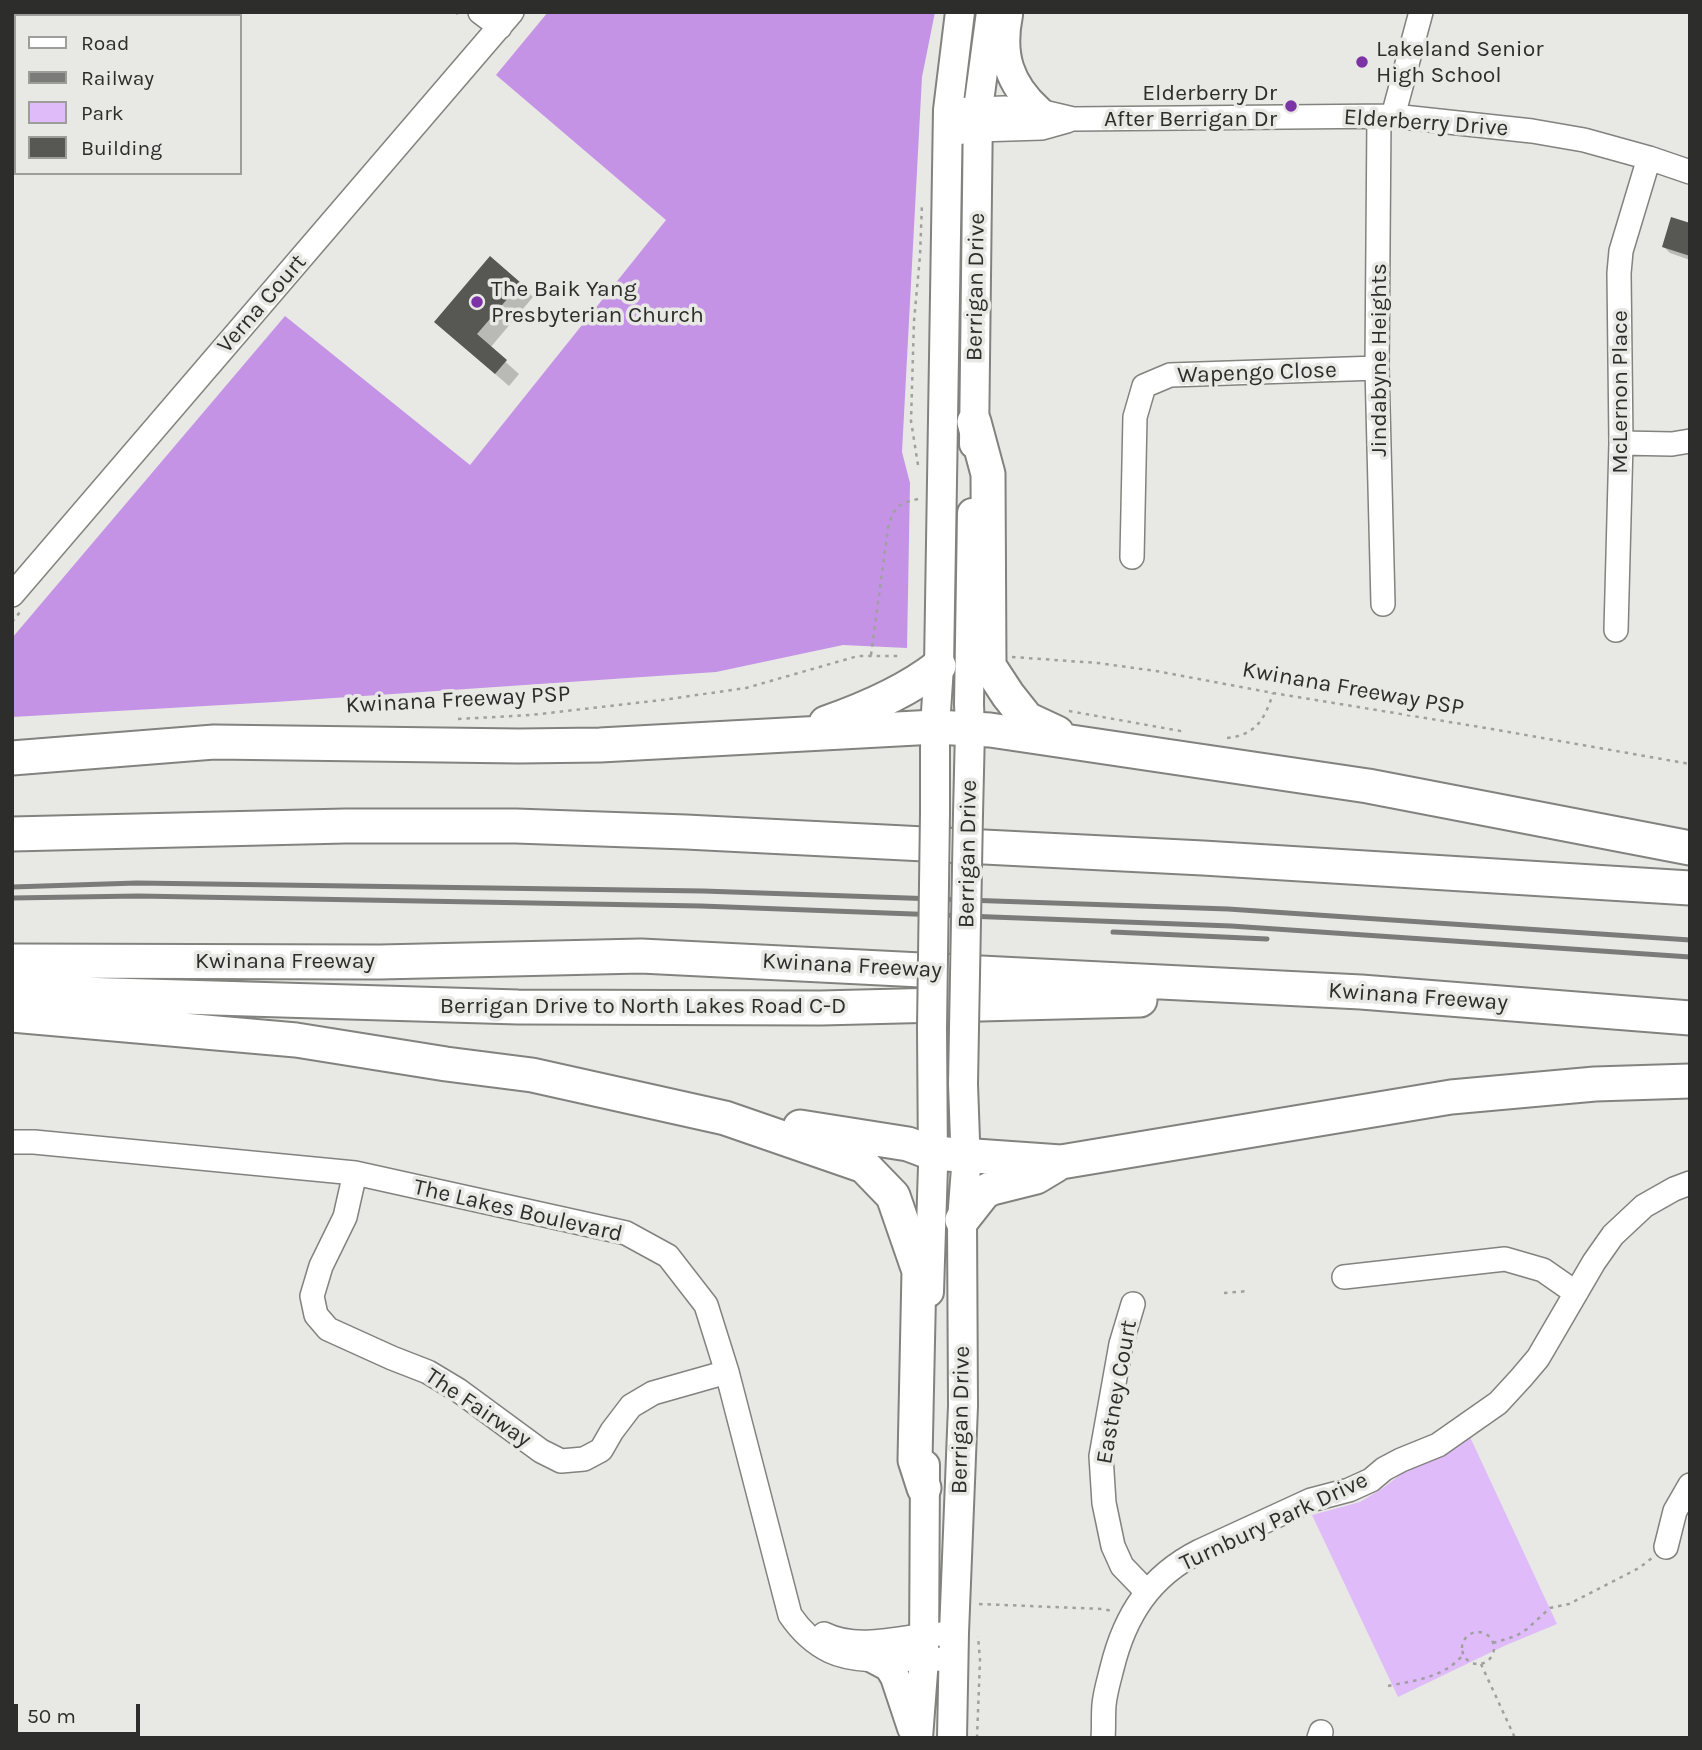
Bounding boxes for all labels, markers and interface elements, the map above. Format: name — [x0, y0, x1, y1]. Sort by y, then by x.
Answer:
legend — [14, 14, 242, 175]
text: Road — [81, 31, 129, 55]
place label: Lakeland Senior High School — [1376, 35, 1544, 89]
marker: Lakeland Senior High School — [1354, 54, 1370, 70]
text: Railway — [81, 66, 154, 90]
place label: Elderberry Dr After Berrigan Dr — [1104, 79, 1277, 133]
marker: Elderberry Dr After Berrigan Dr — [1283, 98, 1299, 114]
text: Park — [81, 101, 124, 125]
street label: Elderberry Drive — [1343, 103, 1509, 143]
text: Building — [81, 136, 162, 160]
street label: Berrigan Drive — [961, 213, 991, 361]
street label: Verna Court — [212, 249, 312, 359]
street label: Jindabyne Heights — [1365, 263, 1393, 457]
place label: The Baik Yang Presbyterian Church — [491, 275, 704, 329]
marker: The Baik Yang Presbyterian Church — [469, 294, 485, 310]
street label: McLernon Place — [1606, 310, 1634, 474]
street label: Wapengo Close — [1177, 356, 1337, 390]
street label: Kwinana Freeway PSP — [1240, 656, 1466, 722]
street label: Kwinana Freeway PSP — [345, 680, 571, 720]
street label: Berrigan Drive — [953, 780, 983, 928]
street label: Kwinana Freeway — [195, 947, 375, 975]
street label: Kwinana Freeway — [761, 948, 943, 984]
street label: Kwinana Freeway — [1327, 977, 1509, 1017]
street label: Berrigan Drive to North Lakes Road C-D — [440, 992, 846, 1020]
street label: The Lakes Boulevard — [411, 1174, 625, 1248]
street label: Eastney Court — [1091, 1318, 1143, 1466]
street label: Berrigan Drive — [946, 1346, 976, 1494]
street label: The Fairway — [420, 1362, 536, 1454]
street label: Turnbury Park Drive — [1176, 1466, 1372, 1578]
scale bar — [18, 1690, 144, 1734]
text: 50 m — [27, 1704, 76, 1728]

